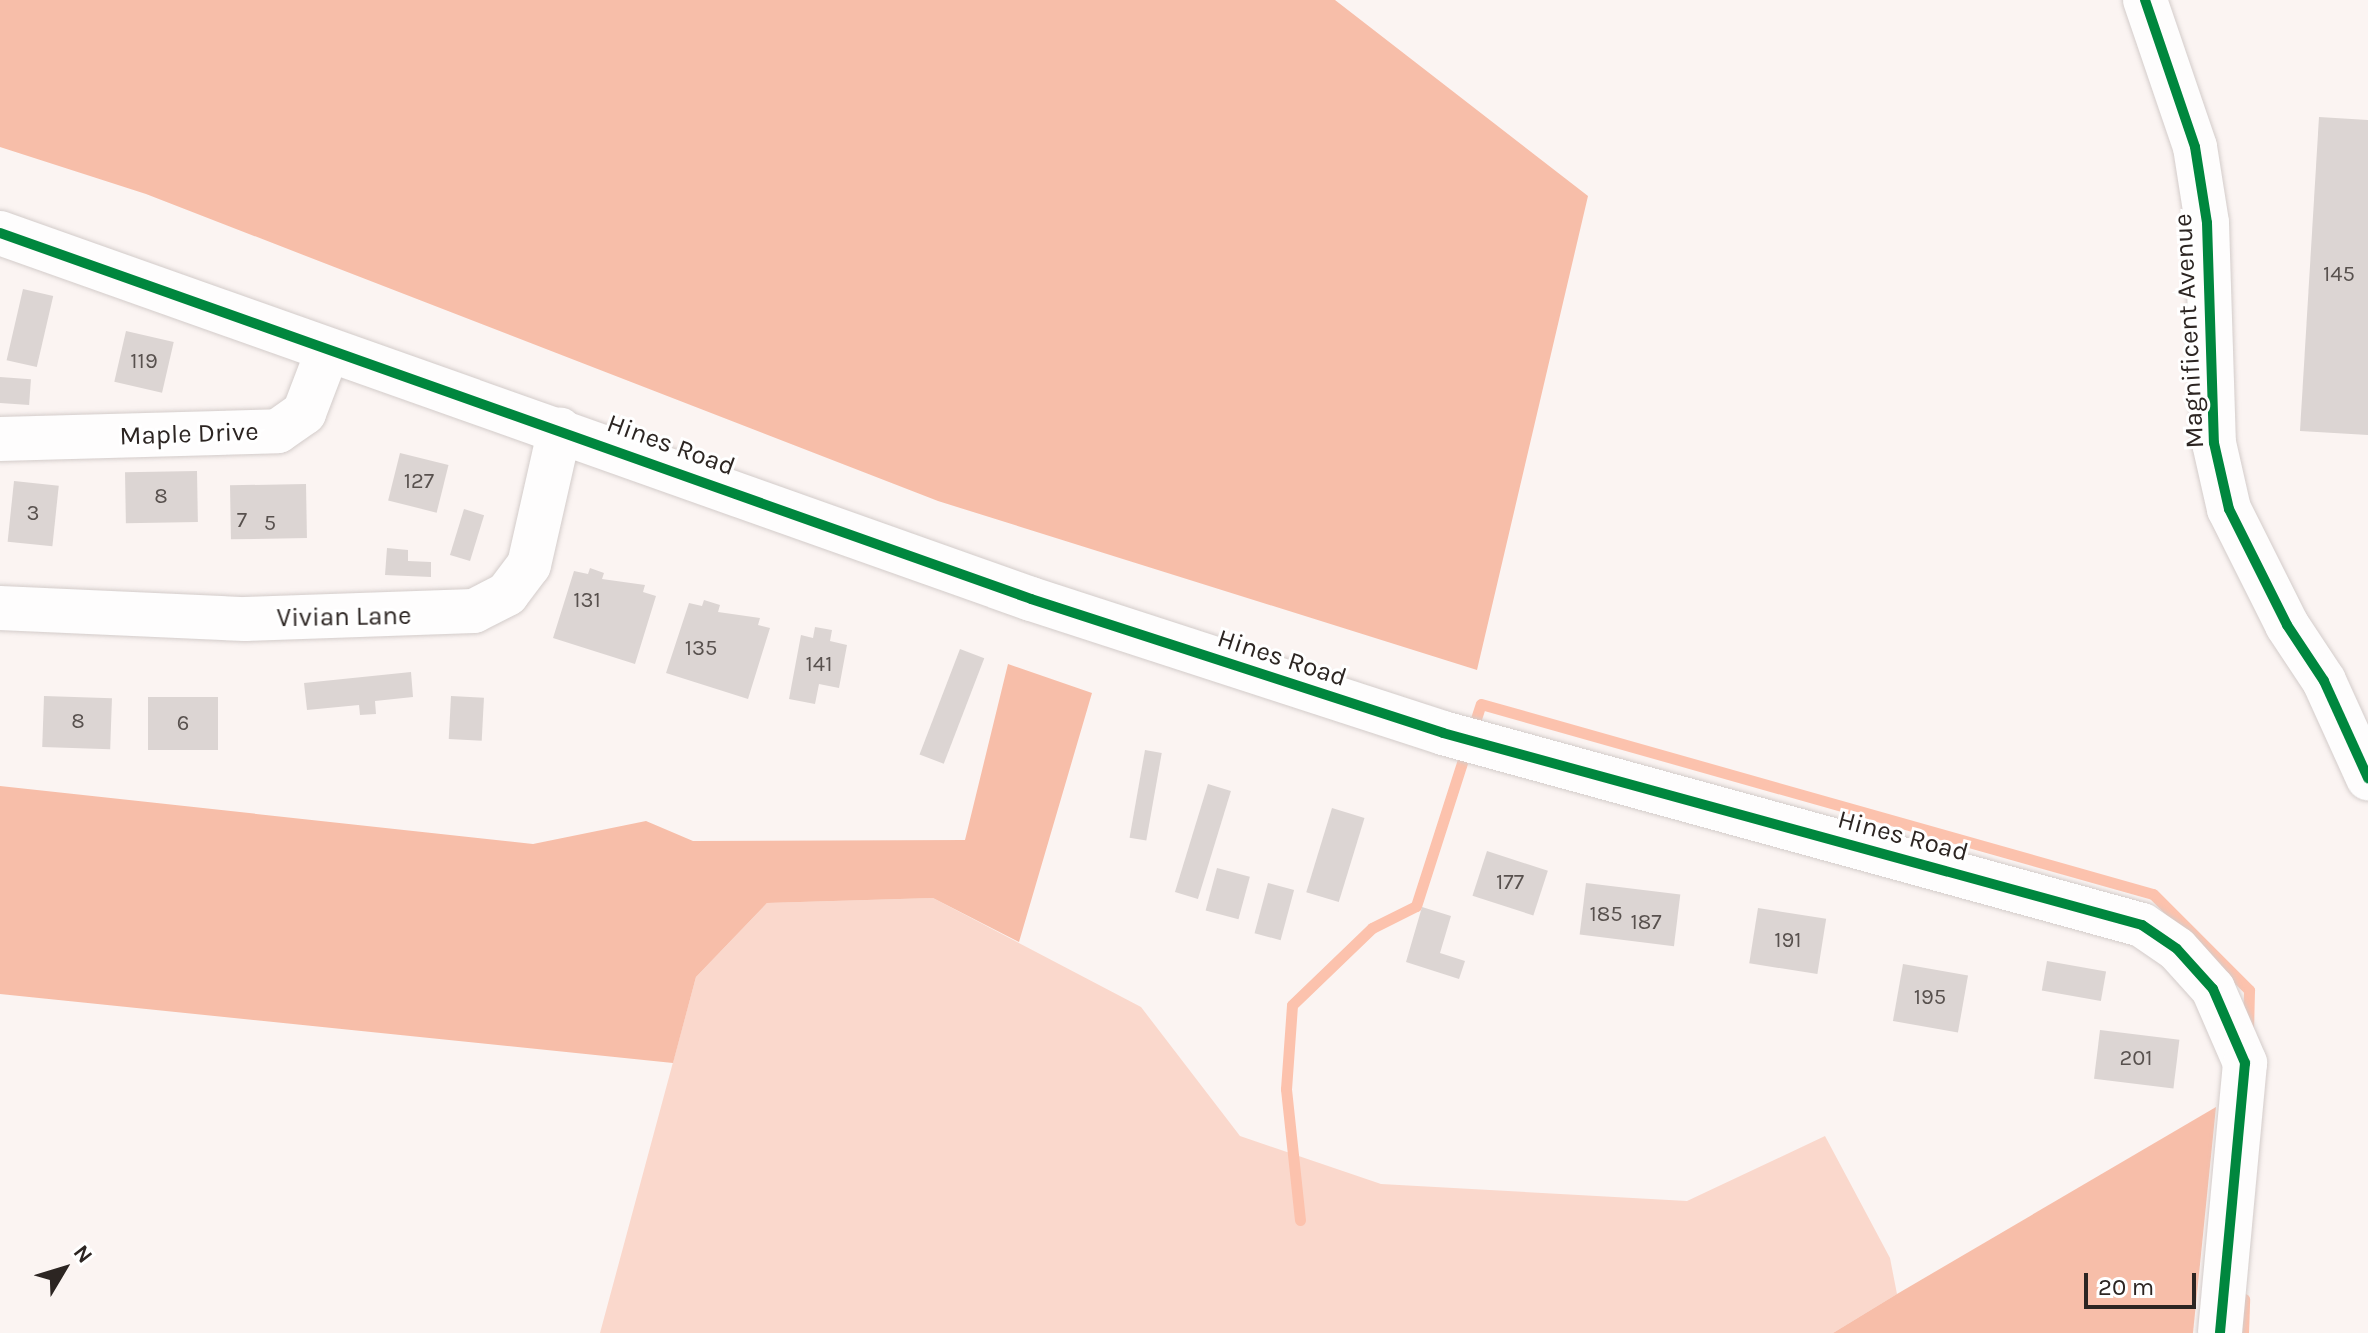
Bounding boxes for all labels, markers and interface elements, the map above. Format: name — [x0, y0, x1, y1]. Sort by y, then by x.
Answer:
street label: Magnificent Avenue — [2167, 213, 2211, 449]
house number: 145 — [2323, 262, 2355, 288]
house number: 119 — [130, 349, 158, 375]
street label: Hines Road — [603, 407, 739, 483]
street label: Maple Drive — [119, 416, 259, 452]
house number: 127 — [404, 469, 434, 495]
house number: 8 — [154, 484, 168, 510]
house number: 3 — [27, 501, 39, 527]
house number: 7 — [237, 508, 247, 534]
house number: 5 — [264, 511, 276, 537]
house number: 131 — [573, 588, 601, 614]
street label: Vivian Lane — [276, 600, 412, 634]
street label: Hines Road — [1214, 622, 1350, 694]
house number: 135 — [685, 636, 717, 662]
house number: 141 — [806, 652, 832, 678]
house number: 8 — [71, 709, 85, 735]
house number: 6 — [177, 711, 189, 737]
street label: Hines Road — [1834, 804, 1972, 868]
house number: 177 — [1496, 870, 1524, 896]
house number: 185 — [1589, 902, 1623, 928]
house number: 187 — [1630, 910, 1662, 936]
house number: 191 — [1774, 928, 1802, 954]
house number: 195 — [1914, 985, 1946, 1011]
house number: 201 — [2119, 1046, 2153, 1072]
north arrow — [24, 1229, 104, 1309]
text: N — [68, 1240, 98, 1268]
scale bar — [2088, 1257, 2200, 1307]
text: 20 m — [2098, 1273, 2154, 1301]

